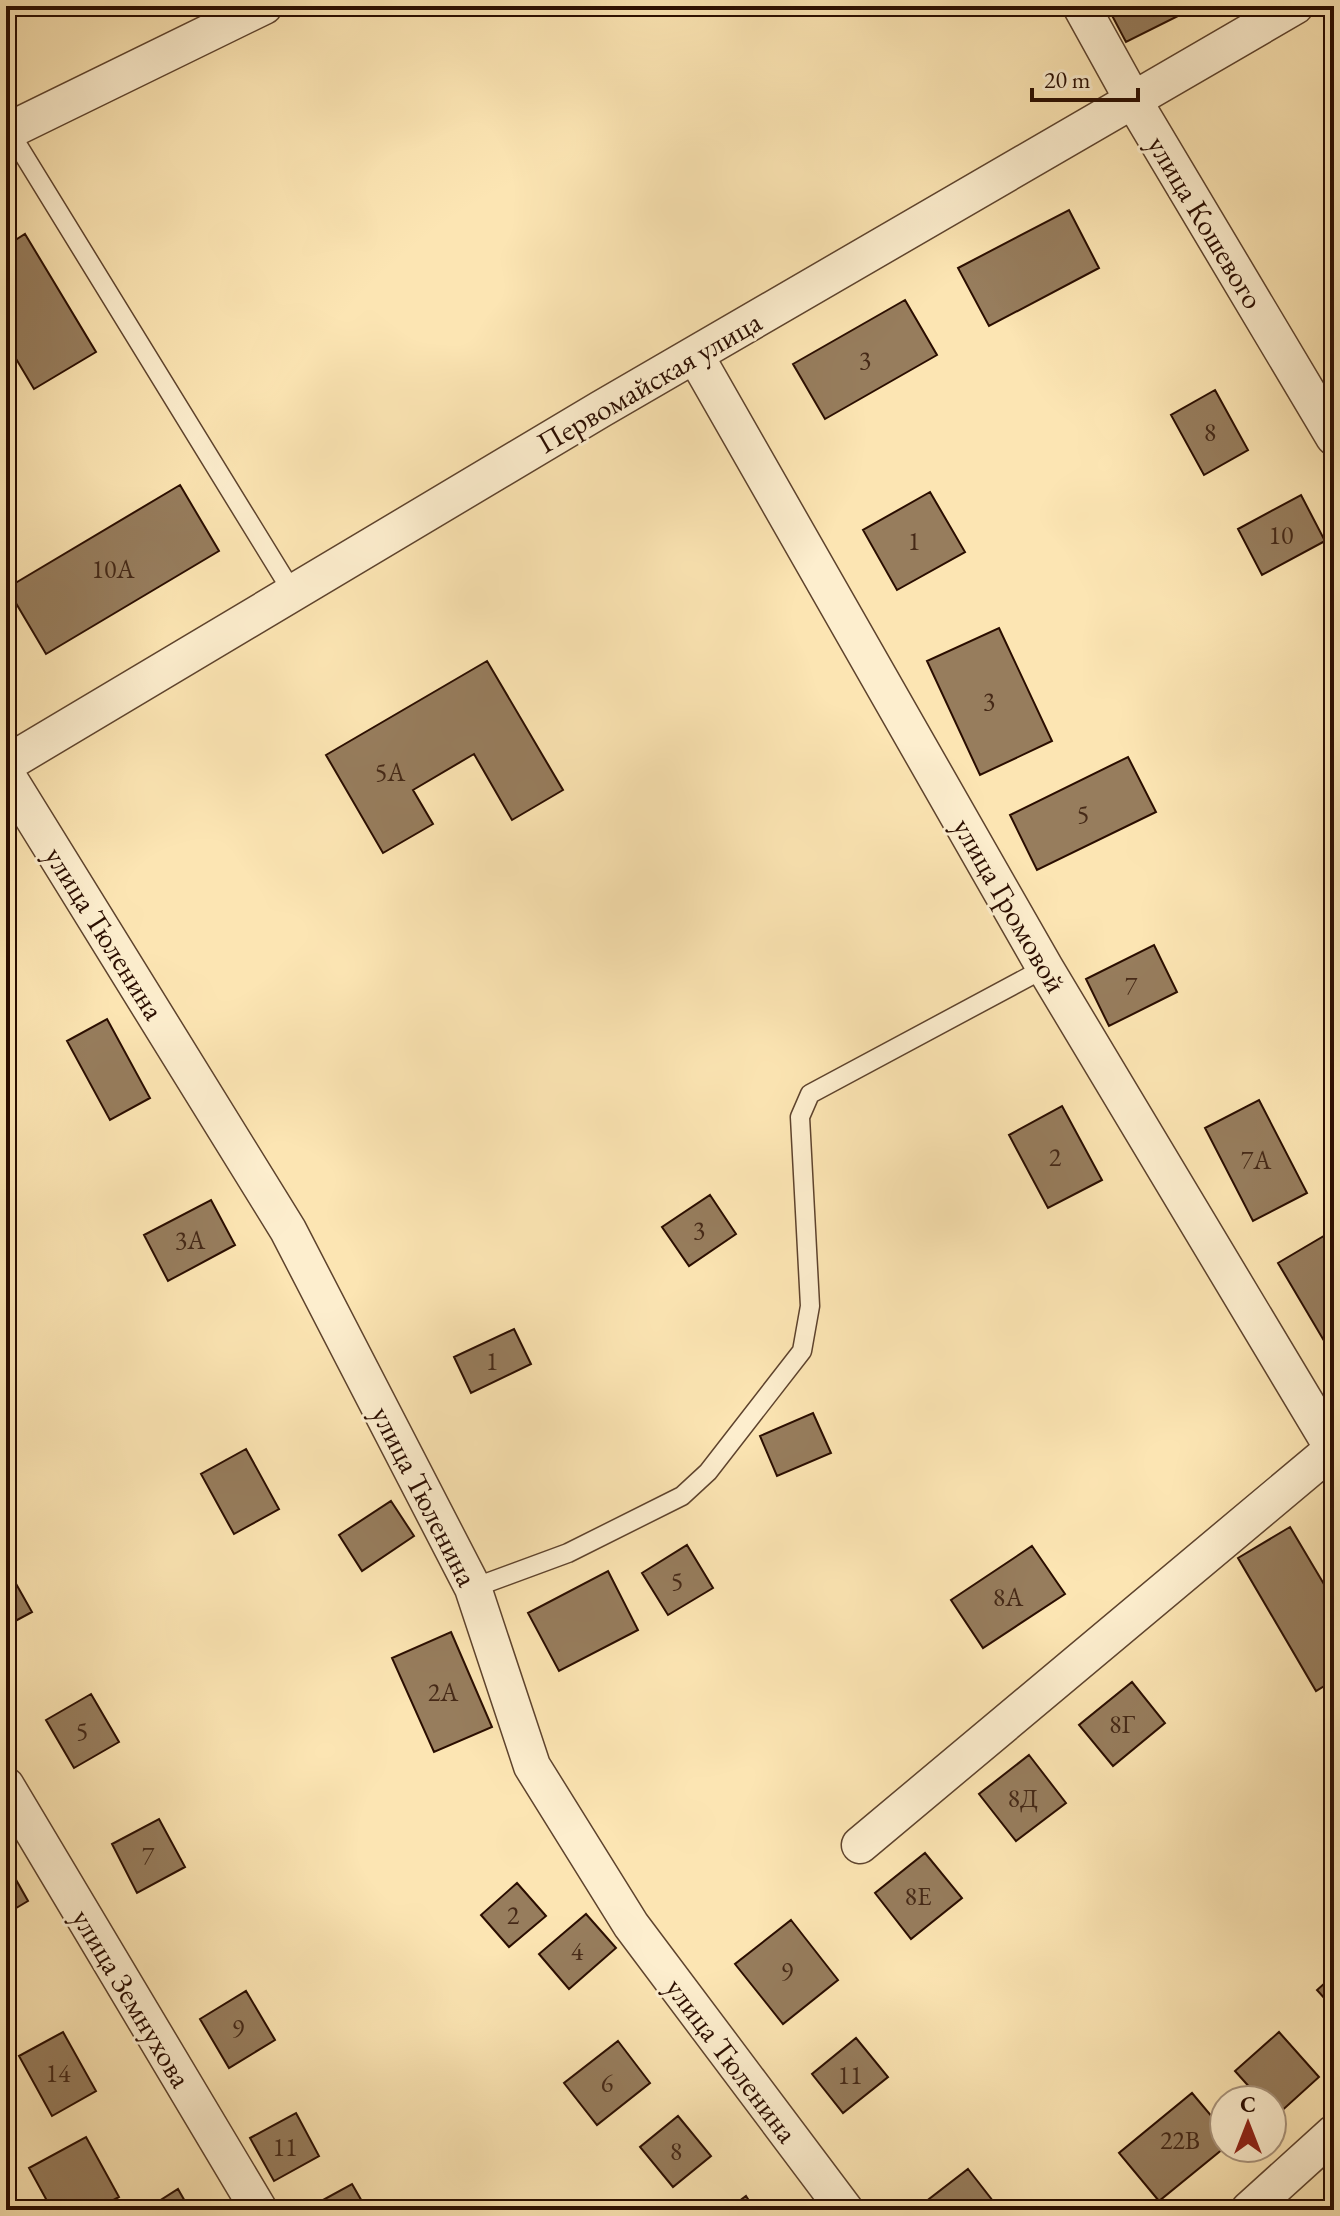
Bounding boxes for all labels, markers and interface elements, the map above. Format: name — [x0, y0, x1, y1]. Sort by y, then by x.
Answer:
scale bar — [1032, 52, 1138, 102]
text: 20 m — [1044, 64, 1091, 95]
street label: улица Кошевого — [1139, 128, 1273, 316]
street label: Первомайская улица — [530, 302, 768, 462]
house number: 3 — [859, 343, 871, 377]
house number: 8 — [1204, 415, 1216, 449]
house number: 10 — [1269, 518, 1293, 552]
house number: 1 — [908, 524, 920, 558]
house number: 10А — [92, 552, 135, 586]
house number: 3 — [983, 684, 995, 718]
house number: 5А — [375, 755, 406, 789]
house number: 5 — [1077, 797, 1089, 831]
street label: улица Громовой — [944, 811, 1076, 1000]
street label: улица Тюленина — [36, 839, 174, 1027]
house number: 7 — [1125, 969, 1138, 1003]
house number: 2 — [1049, 1140, 1062, 1174]
house number: 7А — [1241, 1143, 1272, 1177]
house number: 3 — [693, 1213, 705, 1247]
house number: 3А — [175, 1223, 206, 1257]
house number: 1 — [486, 1344, 498, 1378]
street label: улица Тюленина — [363, 1399, 487, 1593]
house number: 5 — [671, 1564, 683, 1598]
house number: 8А — [993, 1580, 1024, 1614]
house number: 2А — [428, 1675, 459, 1709]
house number: 8Г — [1109, 1707, 1136, 1741]
house number: 5 — [76, 1714, 88, 1748]
house number: 8Д — [1008, 1781, 1038, 1815]
house number: 7 — [142, 1839, 155, 1873]
house number: 8Е — [904, 1879, 932, 1913]
house number: 2 — [507, 1898, 520, 1932]
street label: улица Земнухова — [63, 1901, 201, 2095]
house number: 4 — [571, 1934, 584, 1968]
house number: 9 — [781, 1955, 794, 1989]
street label: улица Тюленина — [657, 1969, 807, 2151]
house number: 9 — [232, 2012, 245, 2046]
house number: 14 — [46, 2056, 71, 2090]
house number: 11 — [838, 2058, 862, 2092]
house number: 6 — [601, 2066, 613, 2100]
north arrow — [1208, 2084, 1288, 2164]
text: С — [1240, 2090, 1256, 2119]
house number: 22В — [1160, 2123, 1200, 2157]
house number: 11 — [273, 2130, 297, 2164]
house number: 8 — [670, 2134, 682, 2168]

